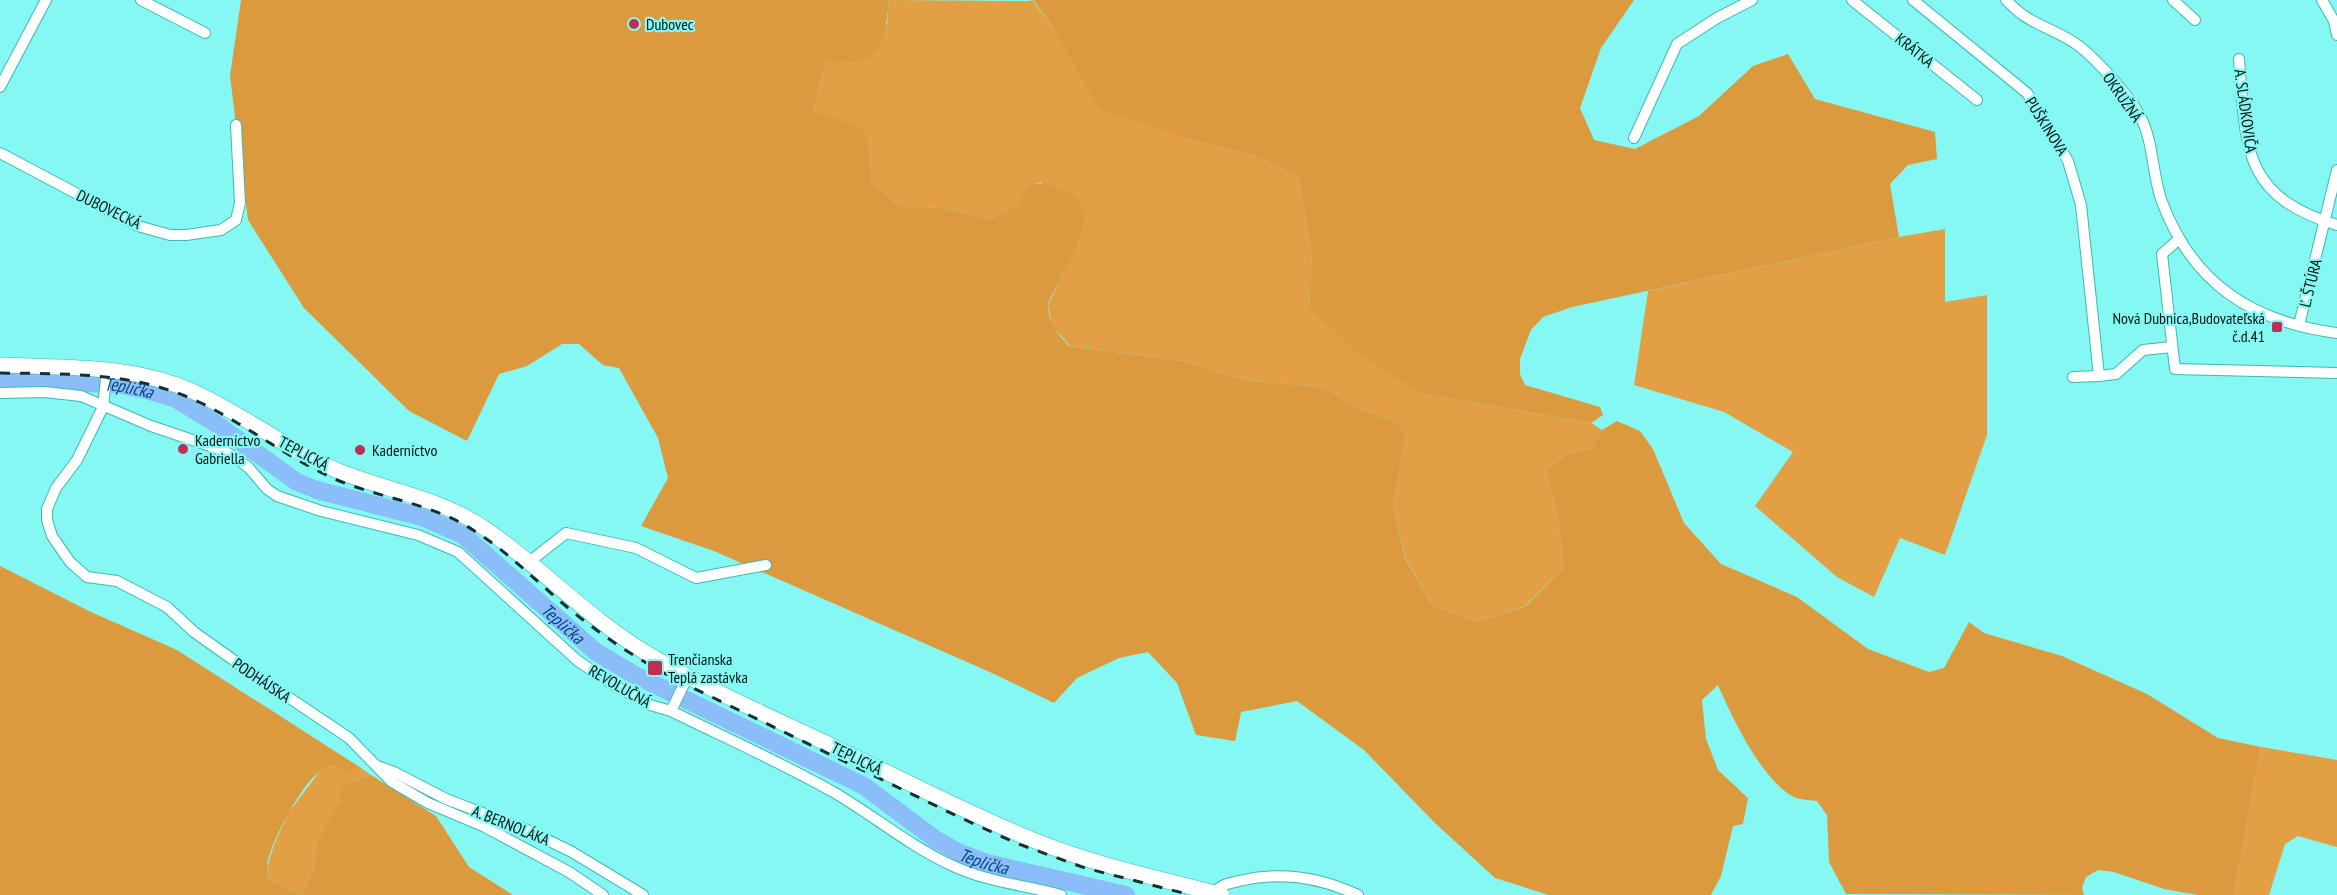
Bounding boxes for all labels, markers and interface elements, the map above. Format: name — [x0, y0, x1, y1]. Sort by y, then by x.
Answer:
place label: Dubovec — [646, 14, 694, 34]
marker: Dubovec — [627, 17, 641, 31]
street label: KRÁTKA — [1892, 28, 1939, 72]
street label: OKRUŽNÁ — [2099, 68, 2147, 126]
street label: A. SLÁDKOVIČA — [2230, 68, 2262, 155]
street label: PUŠKINOVA — [2021, 93, 2073, 159]
street label: DUBOVECKÁ — [73, 185, 145, 233]
street label: Ľ. ŠTÚRA — [2294, 256, 2326, 309]
place label: Nová Dubnica,Budovateľská č.d.41 — [2112, 308, 2265, 346]
marker: Nová Dubnica,Budovateľská č.d.41 — [2270, 320, 2284, 334]
water label: Teplička — [104, 372, 157, 403]
place label: Kaderníctvo Gabriella — [195, 430, 261, 468]
street label: TEPLICKÁ — [275, 431, 333, 475]
place label: Kaderníctvo — [372, 440, 438, 460]
marker: Kaderníctvo Gabriella — [176, 442, 190, 456]
marker: Kaderníctvo — [353, 443, 367, 457]
water label: Teplička — [537, 598, 590, 649]
place label: Trenčianska Teplá zastávka — [668, 649, 748, 687]
street label: PODHÁJSKA — [229, 653, 295, 707]
marker: Trenčianska Teplá zastávka — [646, 659, 664, 677]
street label: REVOLUČNÁ — [585, 660, 655, 712]
street label: TEPLICKÁ — [828, 737, 886, 779]
street label: A. BERNOLÁKA — [469, 800, 553, 850]
water label: Teplička — [956, 842, 1011, 879]

